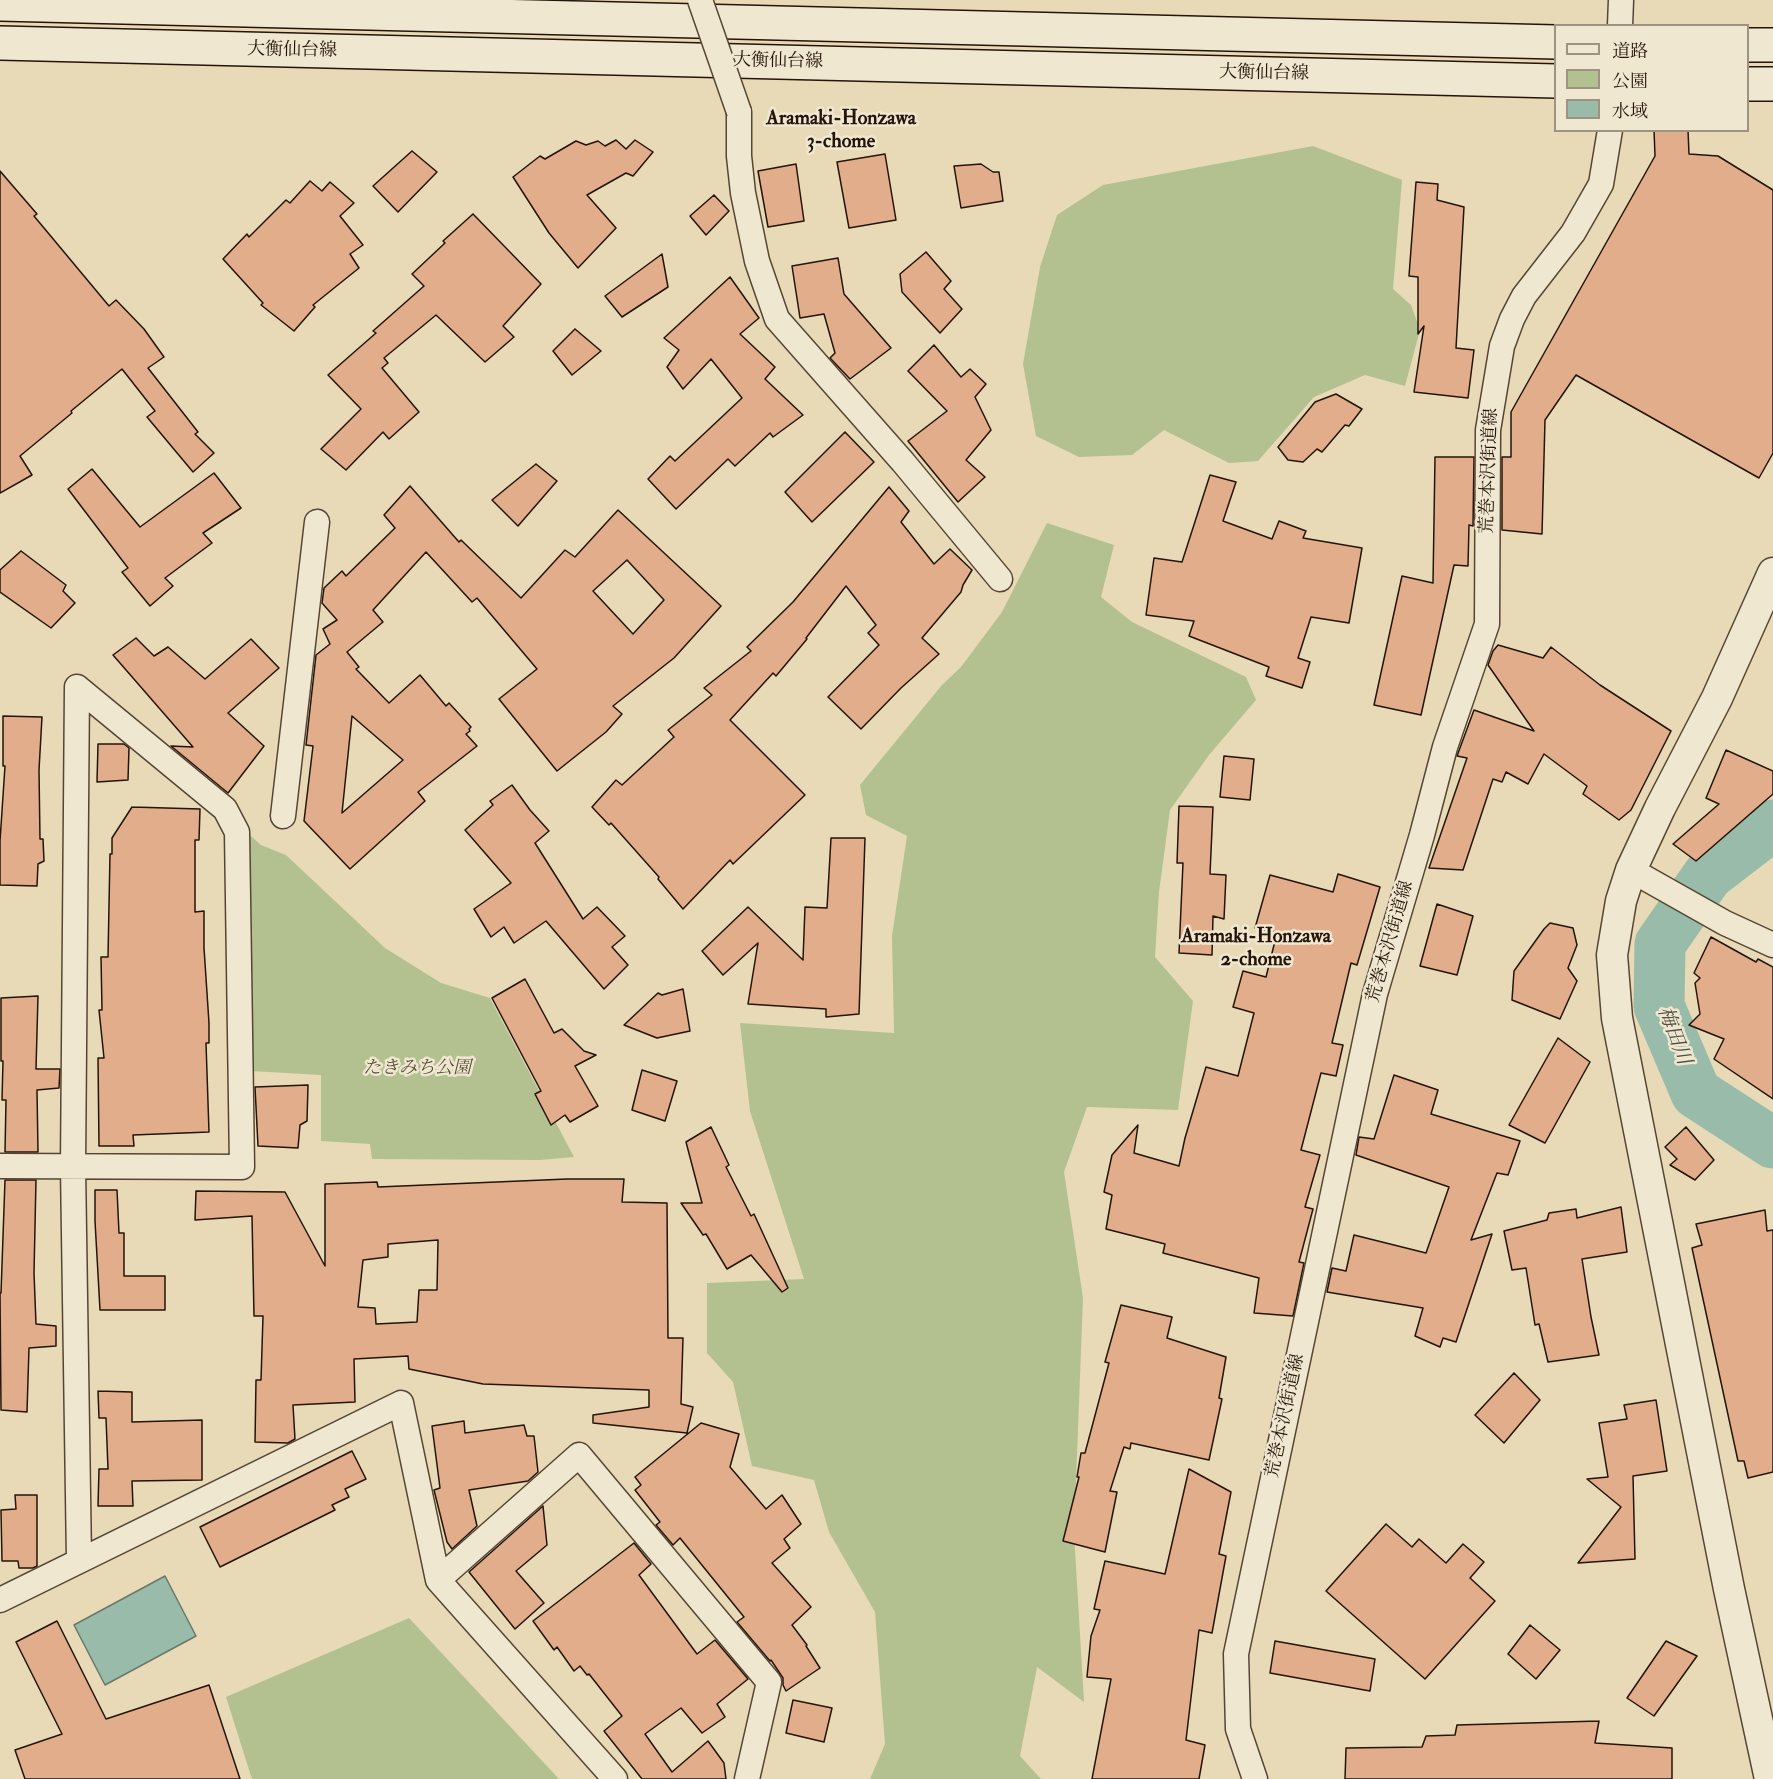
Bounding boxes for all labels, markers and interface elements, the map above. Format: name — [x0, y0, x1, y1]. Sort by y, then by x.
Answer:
legend — [1554, 24, 1749, 132]
street label: 大衡仙台線 — [247, 39, 337, 63]
text: 道路 — [1612, 40, 1648, 63]
street label: 大衡仙台線 — [733, 50, 823, 74]
street label: 大衡仙台線 — [1219, 62, 1309, 86]
text: 公園 — [1612, 70, 1648, 93]
text: 水域 — [1612, 100, 1648, 123]
district label: Aramaki-Honzawa 3-chome — [766, 108, 916, 155]
street label: 荒巻本沢街道線 — [1477, 408, 1503, 534]
street label: 荒巻本沢街道線 — [1363, 878, 1419, 1006]
district label: Aramaki-Honzawa 2-chome — [1181, 926, 1331, 973]
water label: 梅田川 — [1651, 1004, 1695, 1068]
park label: たきみち公園 — [363, 1058, 471, 1080]
street label: 荒巻本沢街道線 — [1262, 1352, 1310, 1480]

